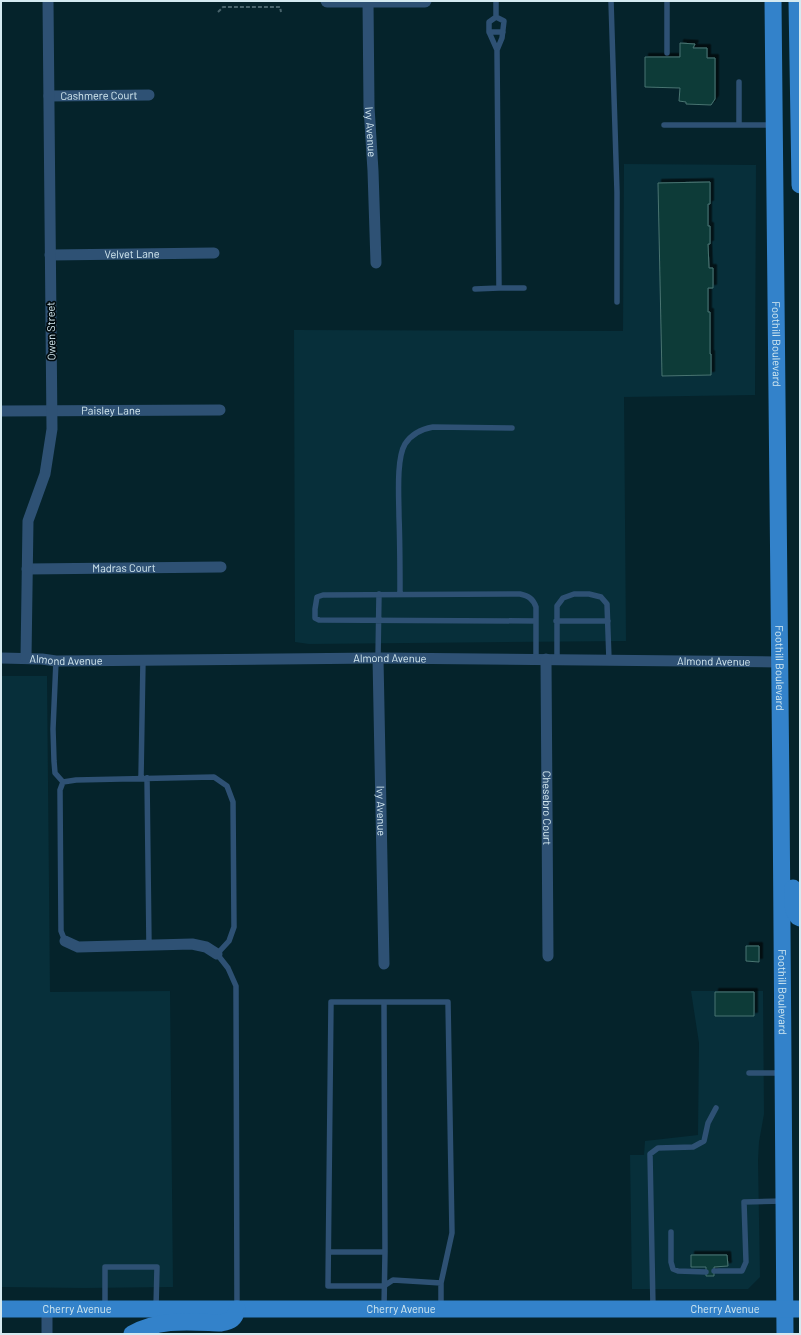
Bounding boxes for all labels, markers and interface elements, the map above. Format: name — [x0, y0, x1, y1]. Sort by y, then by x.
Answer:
street label: Cashmere Court — [60, 88, 138, 102]
street label: Ivy Avenue — [363, 106, 379, 158]
street label: Velvet Lane — [104, 247, 160, 260]
street label: Foothill Boulevard — [770, 301, 784, 387]
street label: Owen Street — [43, 302, 58, 360]
street label: Paisley Lane — [81, 403, 141, 417]
street label: Madras Court — [92, 561, 156, 574]
street label: Foothill Boulevard — [773, 625, 787, 711]
street label: Almond Avenue — [353, 651, 427, 664]
street label: Almond Avenue — [29, 652, 103, 667]
street label: Almond Avenue — [677, 654, 751, 668]
street label: Chesebro Court — [541, 771, 554, 845]
street label: Ivy Avenue — [375, 786, 388, 836]
street label: Foothill Boulevard — [776, 949, 790, 1035]
street label: Cherry Avenue — [42, 1302, 112, 1315]
street label: Cherry Avenue — [366, 1302, 436, 1315]
street label: Cherry Avenue — [690, 1302, 760, 1315]

